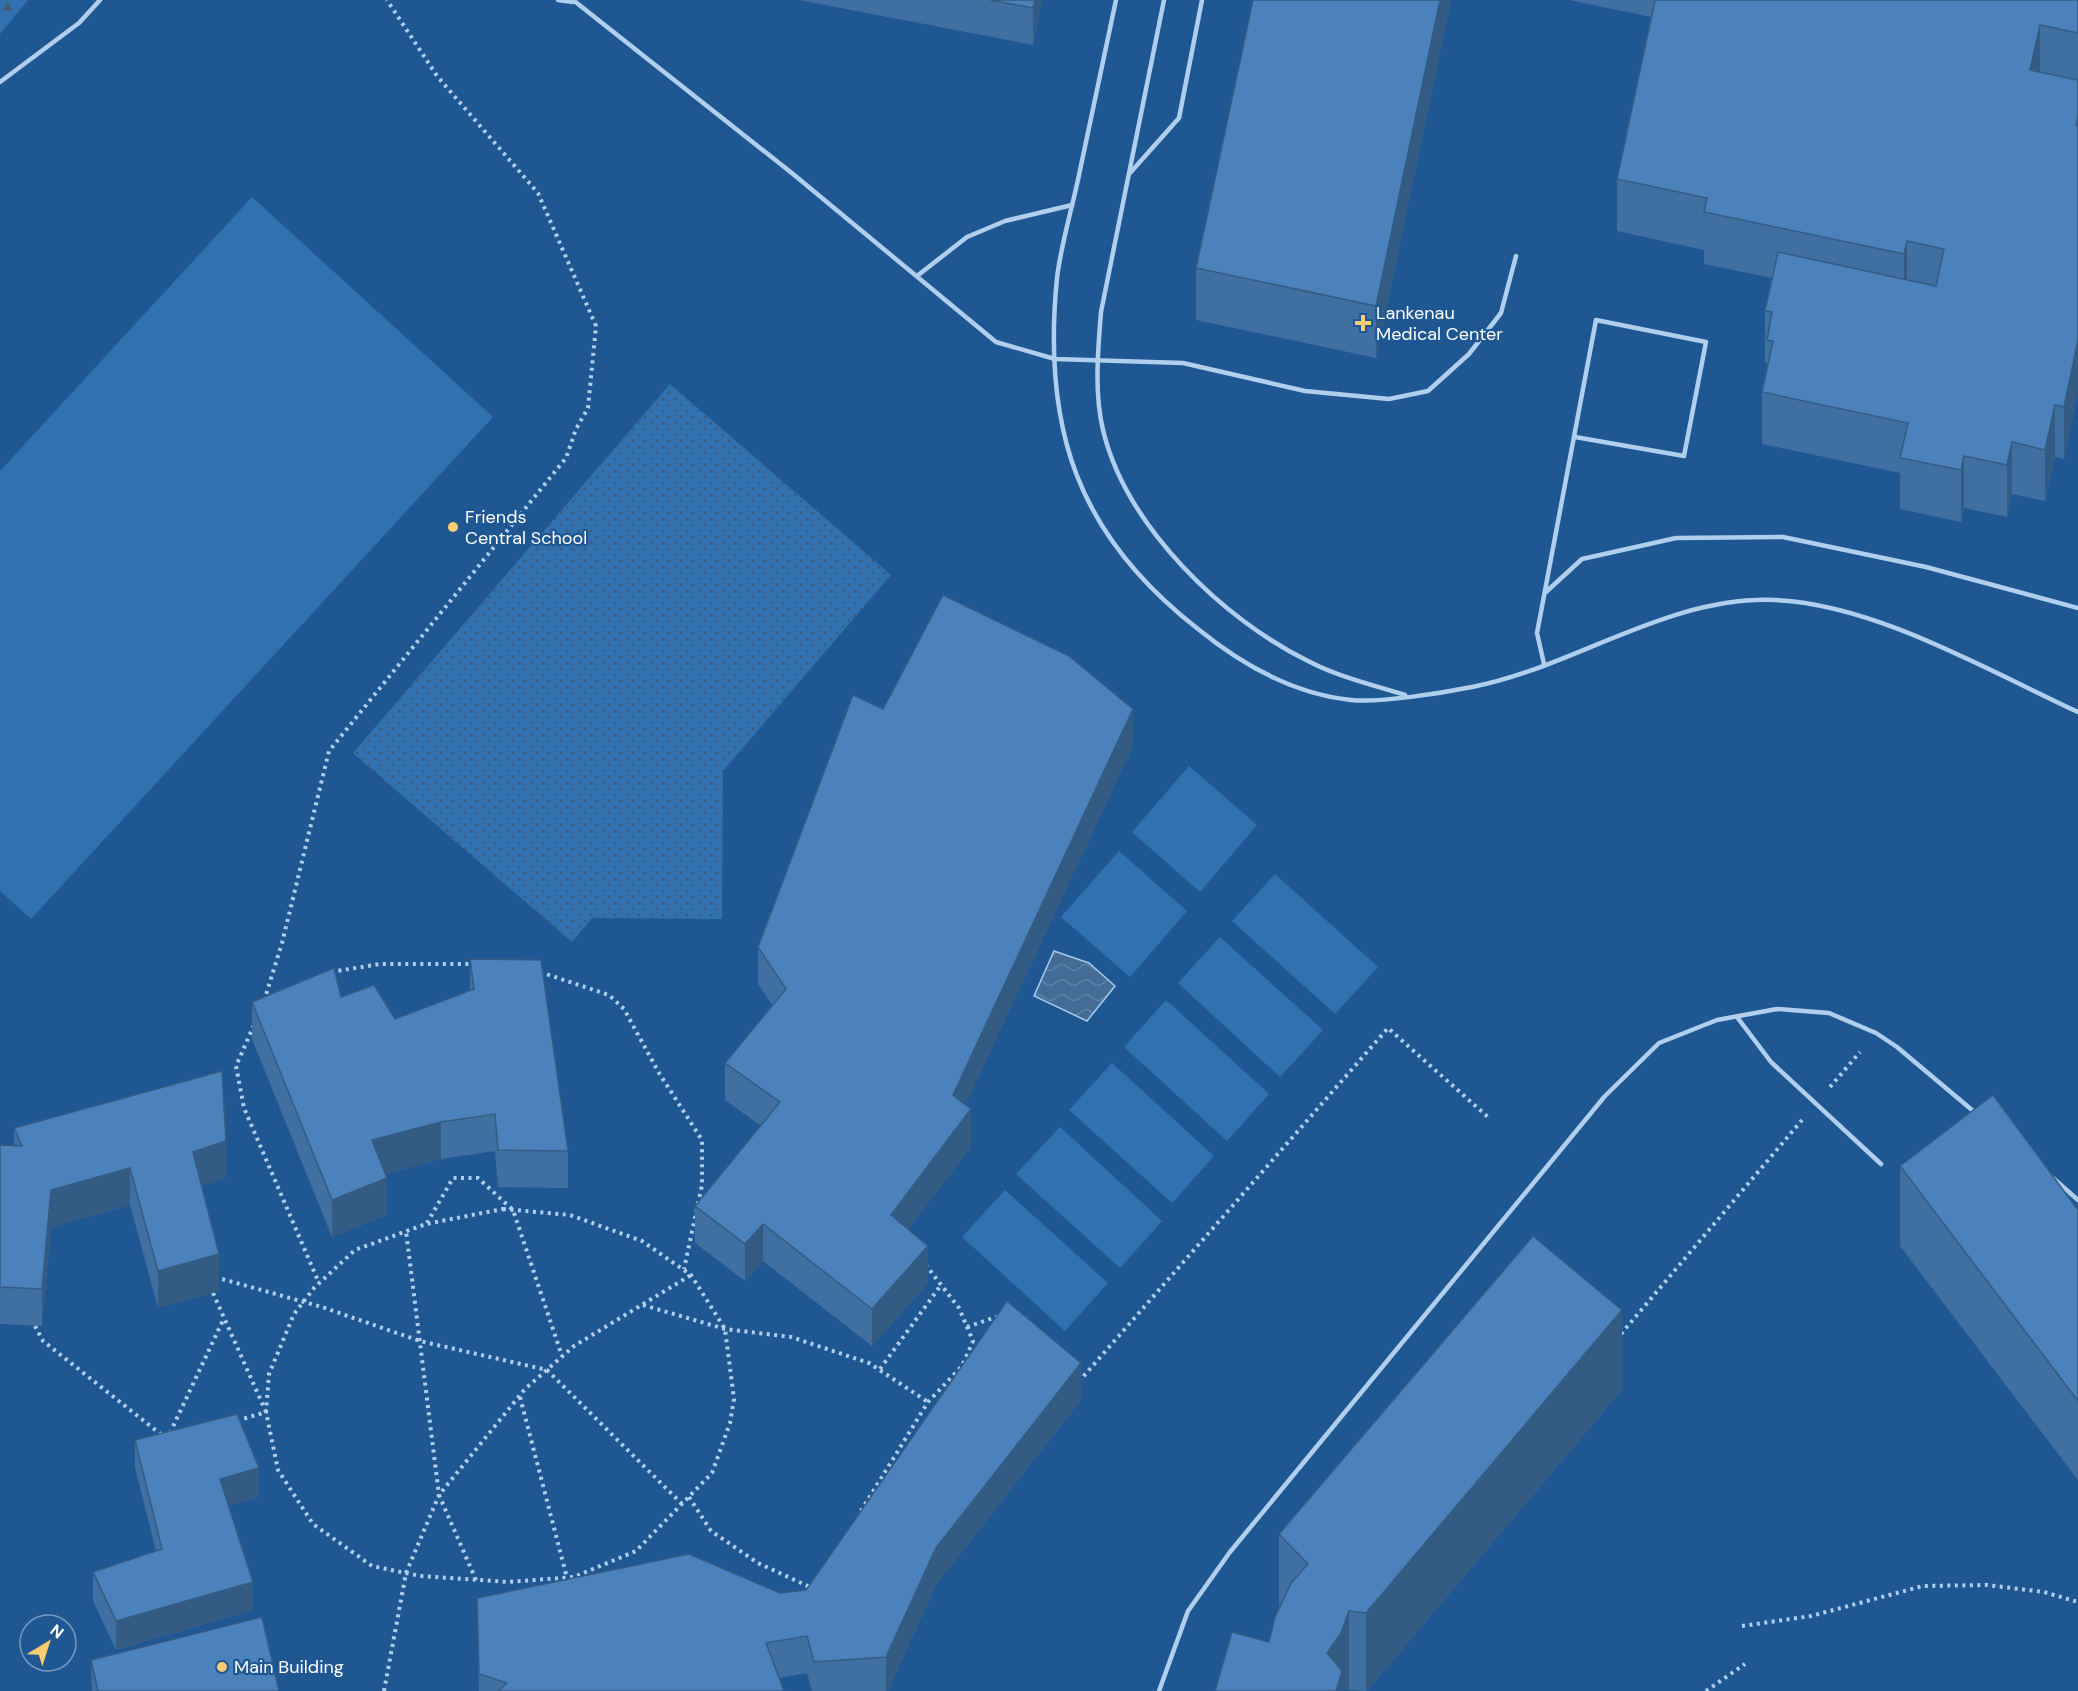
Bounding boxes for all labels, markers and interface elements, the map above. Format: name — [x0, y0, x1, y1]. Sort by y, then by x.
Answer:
place label: Lankenau Medical Center — [1376, 301, 1503, 346]
marker: Lankenau Medical Center — [1354, 314, 1372, 332]
place label: Friends Central School — [465, 505, 587, 550]
marker: Friends Central School — [446, 520, 460, 534]
north arrow — [18, 1613, 78, 1673]
text: N — [46, 1620, 68, 1643]
place label: Main Building — [234, 1655, 344, 1679]
marker: Main Building — [215, 1660, 229, 1674]

